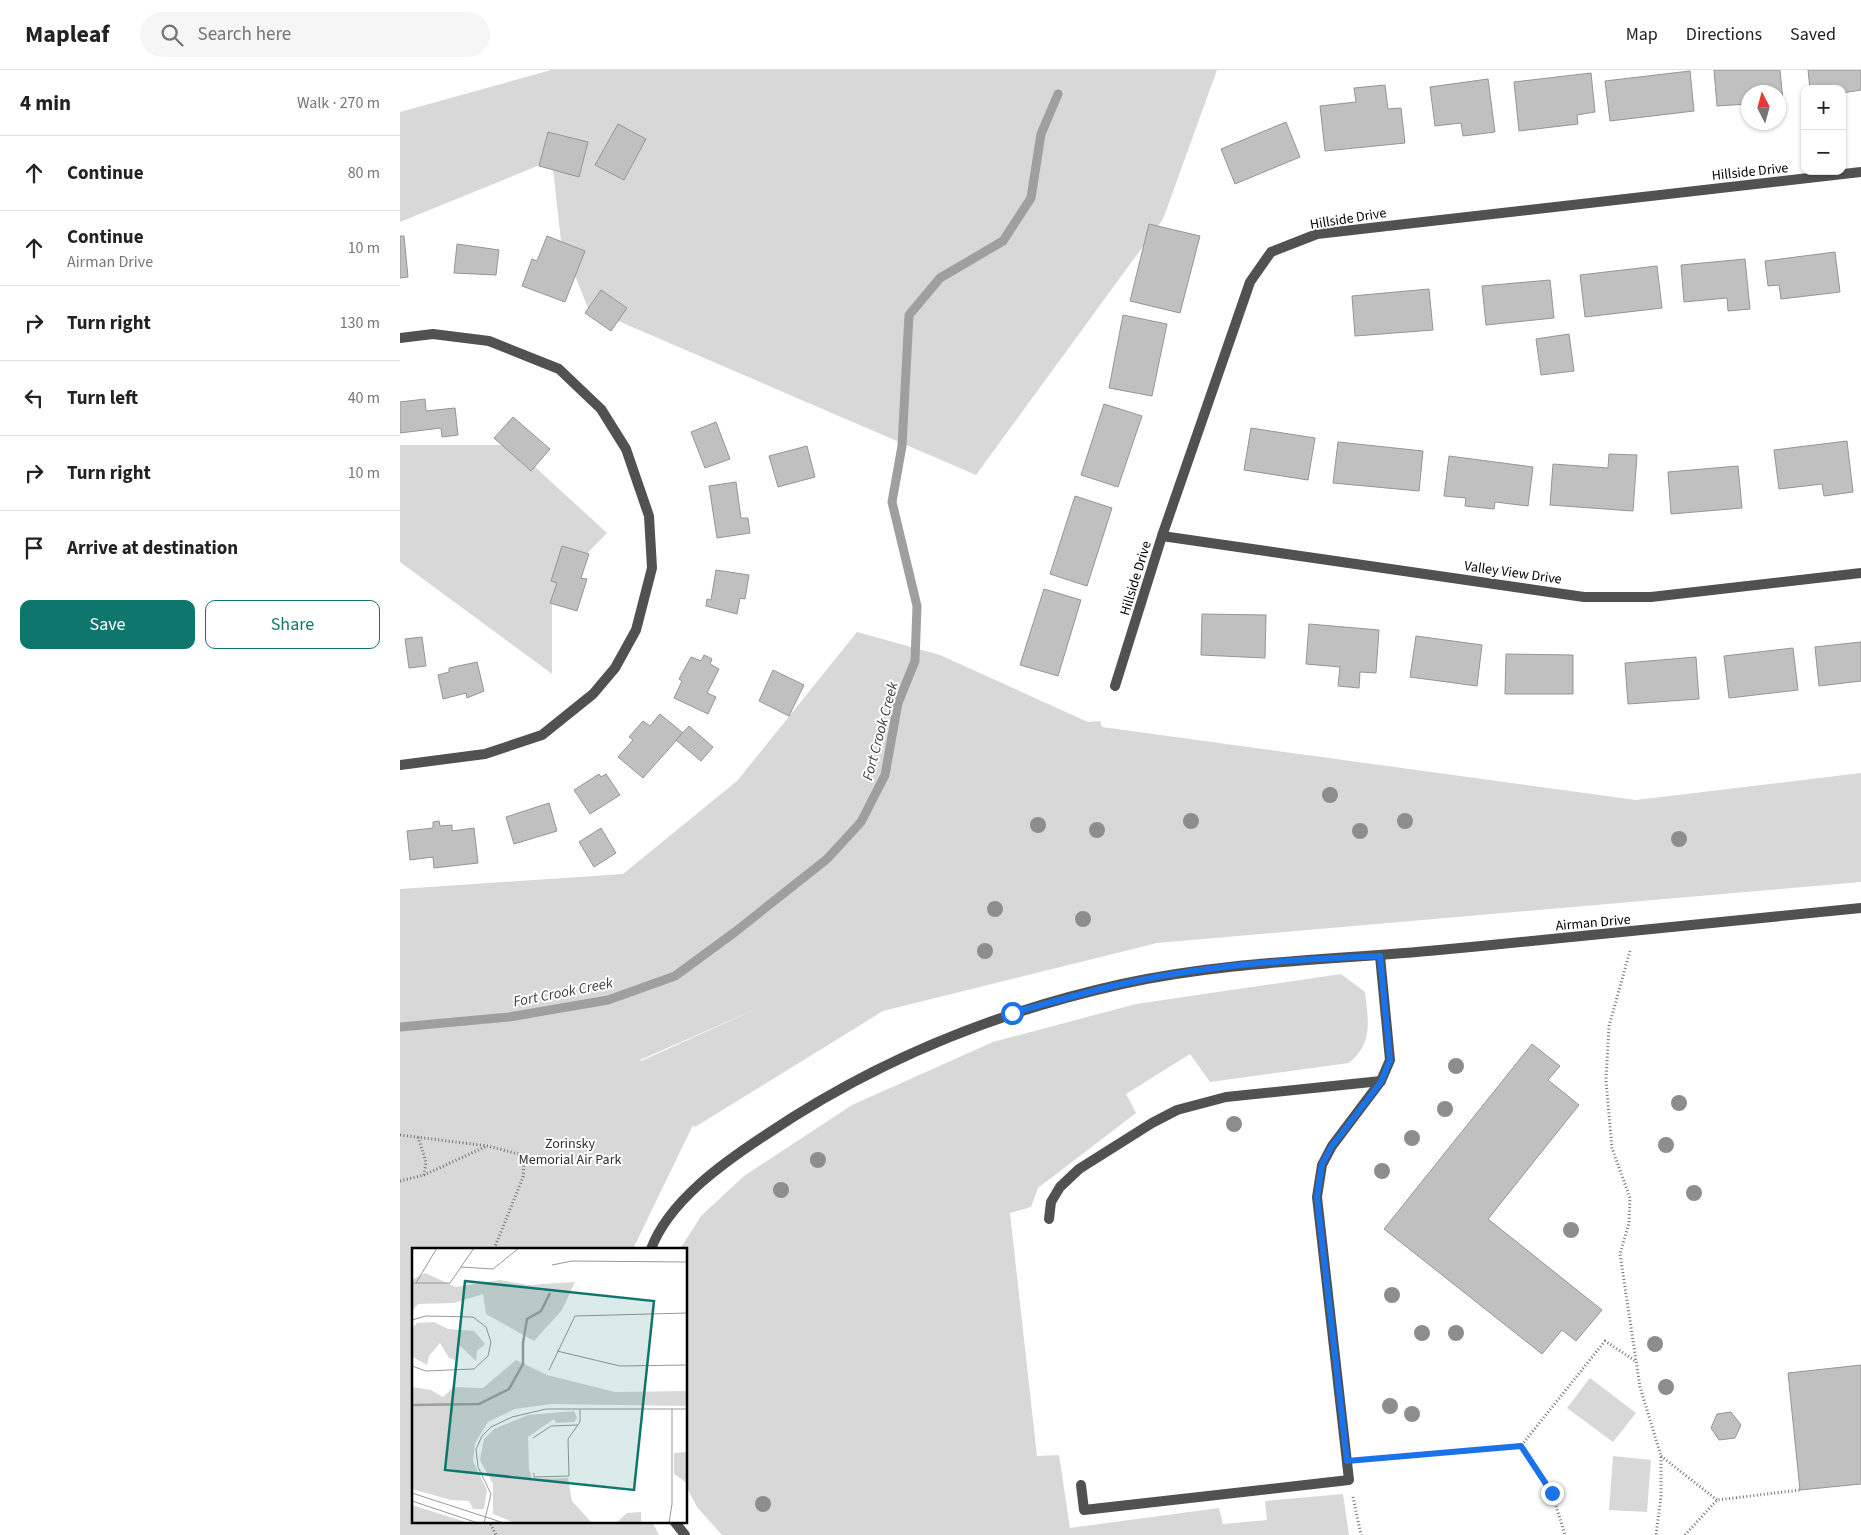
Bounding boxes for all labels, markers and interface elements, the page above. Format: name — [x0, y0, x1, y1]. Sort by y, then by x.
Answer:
search box — [140, 12, 490, 57]
text: Mapleaf — [25, 17, 110, 52]
icon: search — [158, 21, 186, 49]
text: Search here — [198, 21, 291, 48]
text: Map — [1626, 22, 1658, 47]
text: Directions — [1686, 22, 1762, 47]
text: Saved — [1790, 22, 1836, 47]
north arrow — [1741, 85, 1786, 130]
map controls — [1801, 85, 1846, 175]
button: + — [1801, 85, 1846, 130]
text: 4 min — [20, 88, 71, 118]
text: Walk · 270 m — [297, 92, 380, 114]
button: − — [1801, 130, 1846, 175]
street label: Hillside Drive — [1711, 158, 1789, 186]
icon: ahead — [20, 159, 48, 187]
text: Continue — [67, 160, 144, 187]
text: 80 m — [348, 162, 380, 184]
street label: Hillside Drive — [1309, 203, 1388, 235]
text: Continue — [67, 224, 144, 251]
icon: ahead — [20, 234, 48, 262]
text: 10 m — [348, 237, 380, 259]
text: Airman Drive — [67, 251, 153, 273]
icon: right — [20, 309, 48, 337]
text: Turn right — [67, 310, 151, 337]
text: 130 m — [340, 312, 380, 334]
icon: left — [20, 384, 48, 412]
text: Turn left — [67, 385, 138, 412]
text: 40 m — [348, 387, 380, 409]
icon: right — [20, 459, 48, 487]
text: Turn right — [67, 460, 151, 487]
text: 10 m — [348, 462, 380, 484]
icon: arrive — [20, 534, 48, 562]
text: Arrive at destination — [67, 535, 238, 562]
street label: Hillside Drive — [1115, 539, 1157, 618]
street label: Valley View Drive — [1463, 556, 1563, 590]
button: Save — [20, 600, 195, 649]
button: Share — [205, 600, 380, 649]
water label: Fort Crook Creek — [857, 679, 904, 783]
street label: Airman Drive — [1555, 910, 1632, 936]
water label: Fort Crook Creek — [511, 972, 616, 1012]
route start — [1001, 1002, 1024, 1025]
park label: Zorinsky Memorial Air Park — [519, 1134, 622, 1170]
inset map — [412, 1248, 688, 1522]
route end — [1541, 1482, 1564, 1505]

